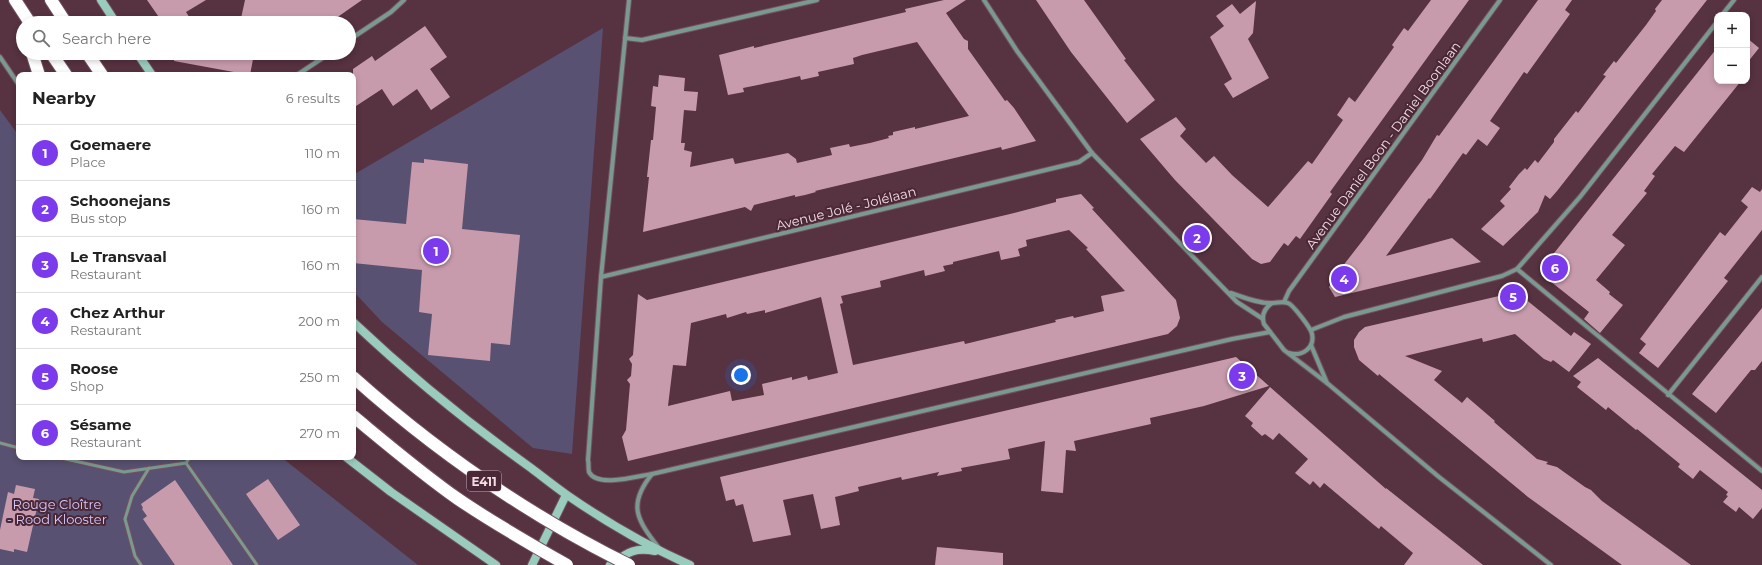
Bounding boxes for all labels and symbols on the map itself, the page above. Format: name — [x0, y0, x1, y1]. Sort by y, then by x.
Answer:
street label: Avenue Daniel Boon - Daniel Boonlaan — [1302, 38, 1464, 252]
street label: Avenue Jolé - Jolélaan — [774, 183, 918, 233]
pin: 2 — [1184, 223, 1210, 253]
pin: 1 — [423, 236, 449, 266]
pin: 6 — [1542, 253, 1568, 283]
pin: 4 — [1331, 264, 1357, 294]
pin: 5 — [1500, 282, 1526, 312]
pin: 3 — [1229, 361, 1255, 391]
your location — [731, 365, 751, 385]
road number: E411 — [467, 471, 501, 491]
park label: Rouge Cloître - Rood Klooster — [7, 496, 107, 527]

